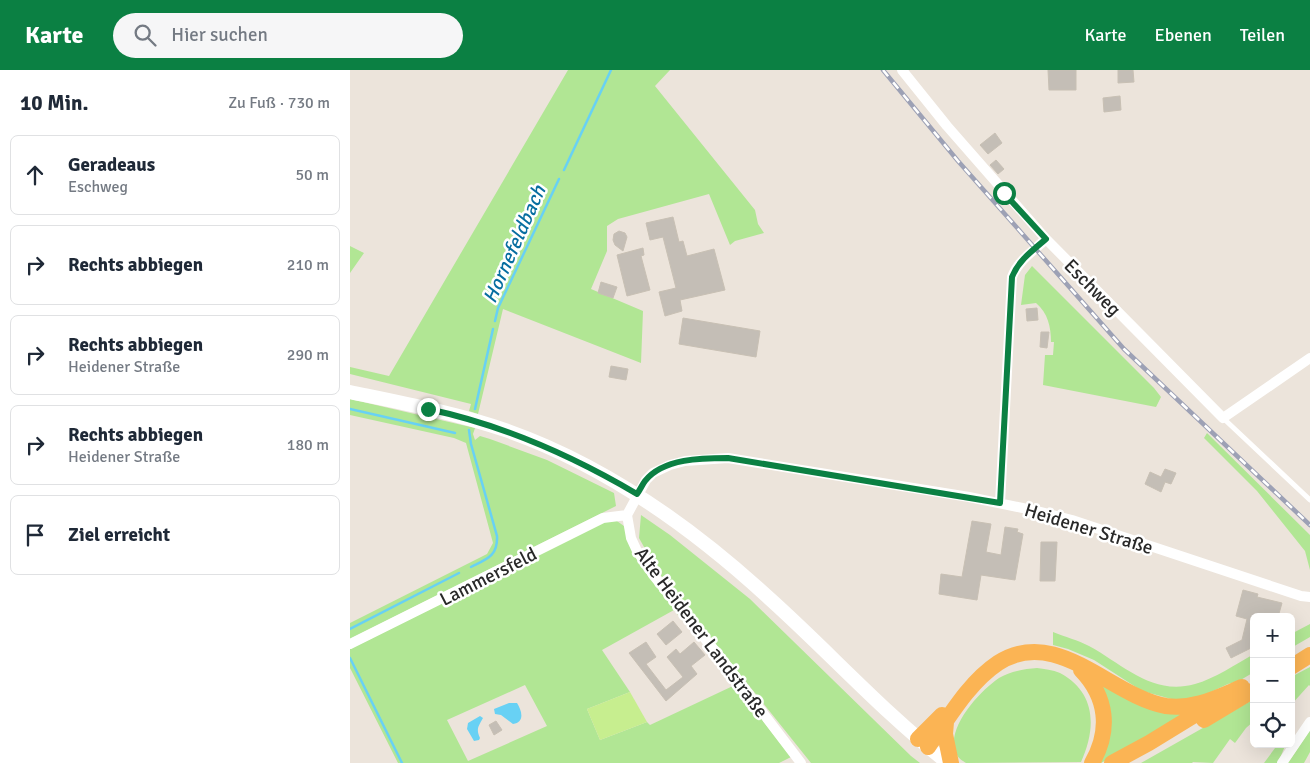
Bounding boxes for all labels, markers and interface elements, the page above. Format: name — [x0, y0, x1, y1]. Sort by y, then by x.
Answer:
search box — [113, 13, 463, 58]
text: Karte — [25, 20, 83, 50]
icon: search — [131, 21, 159, 49]
text: Hier suchen — [171, 23, 268, 47]
text: Karte — [1084, 24, 1126, 46]
text: Ebenen — [1154, 24, 1212, 46]
text: Teilen — [1240, 24, 1285, 46]
text: 10 Min. — [20, 90, 89, 116]
text: Zu Fuß · 730 m — [228, 93, 330, 113]
text: Geradeaus — [68, 153, 155, 177]
icon: ahead — [21, 161, 49, 189]
text: 50 m — [295, 165, 329, 185]
text: Eschweg — [68, 177, 128, 197]
water label: Hornefeldbach — [477, 181, 552, 307]
route start — [993, 182, 1016, 205]
icon: right — [21, 251, 49, 279]
text: Rechts abbiegen — [68, 253, 203, 277]
street label: Eschweg — [1059, 254, 1126, 321]
text: 210 m — [287, 255, 329, 275]
text: Rechts abbiegen — [68, 333, 203, 357]
icon: right — [21, 341, 49, 369]
text: 290 m — [287, 345, 329, 365]
text: Heidener Straße — [68, 357, 180, 377]
route end — [417, 398, 440, 421]
text: Rechts abbiegen — [68, 423, 203, 447]
icon: right — [21, 431, 49, 459]
text: 180 m — [287, 435, 329, 455]
text: Heidener Straße — [68, 447, 180, 467]
street label: Heidener Straße — [1022, 498, 1156, 560]
icon: arrive — [21, 521, 49, 549]
text: Ziel erreicht — [68, 523, 170, 547]
street label: Lammersfeld — [436, 542, 541, 612]
street label: Alte Heidener Landstraße — [629, 542, 773, 723]
map controls — [1250, 613, 1295, 748]
button: + — [1250, 613, 1295, 658]
button: − — [1250, 658, 1295, 703]
button: locate — [1250, 703, 1295, 748]

